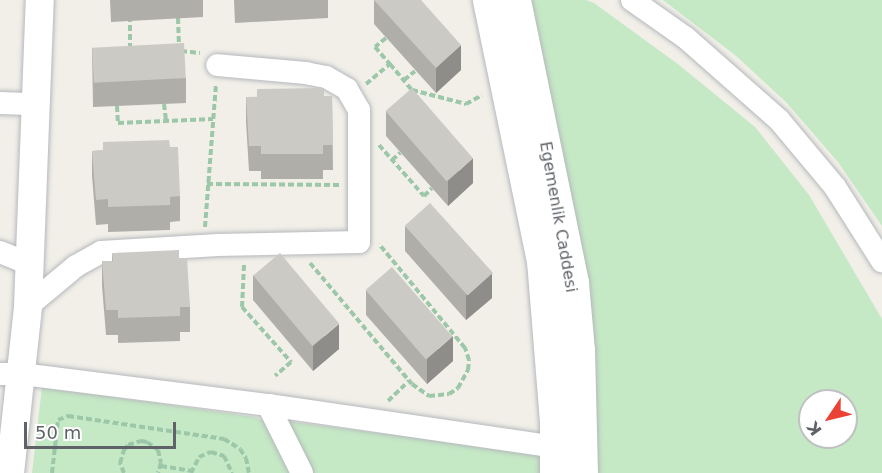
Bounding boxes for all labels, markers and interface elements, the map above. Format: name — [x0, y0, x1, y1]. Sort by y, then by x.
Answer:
street label: Egemenlik Caddesi — [535, 140, 581, 294]
north arrow — [798, 389, 858, 449]
scale bar — [27, 410, 178, 448]
text: K — [803, 418, 826, 439]
text: 50 m — [35, 422, 81, 443]

